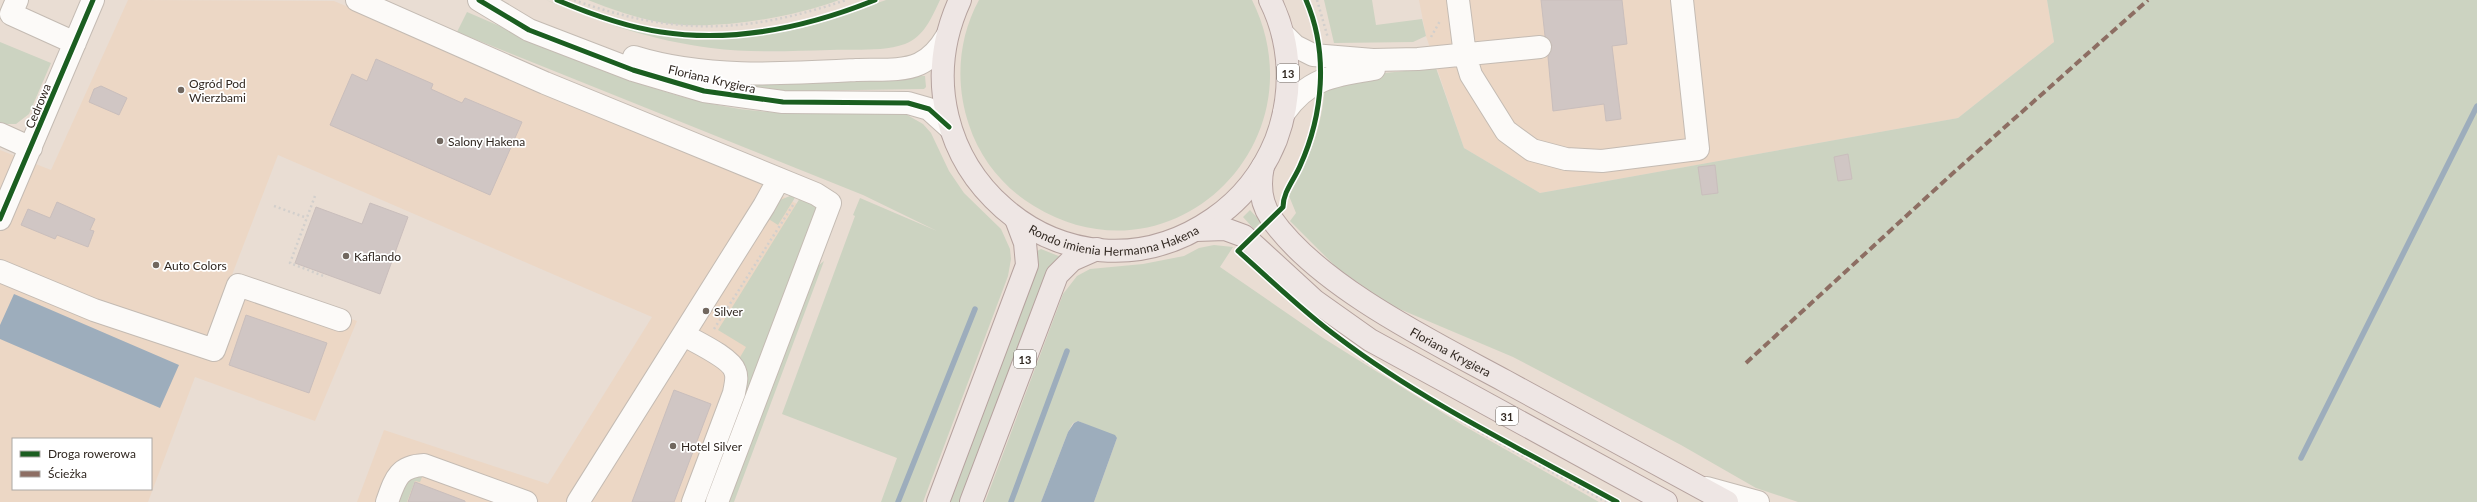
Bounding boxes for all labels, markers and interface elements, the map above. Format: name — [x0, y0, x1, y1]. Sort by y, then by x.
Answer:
street label: Floriana Krygiera — [667, 62, 757, 96]
road number: 13 — [1277, 64, 1299, 82]
place label: Ogród Pod Wierzbami — [189, 76, 246, 105]
street label: Cedrowa — [22, 81, 54, 131]
marker: Ogród Pod Wierzbami — [176, 85, 186, 95]
place label: Salony Hakena — [448, 134, 525, 149]
marker: Salony Hakena — [435, 136, 445, 146]
street label: Rondo imienia Hermanna Hakena — [1027, 218, 1203, 232]
text: Rondo imienia Hermanna Hakena — [1026, 221, 1201, 258]
place label: Kaflando — [354, 249, 401, 264]
marker: Kaflando — [341, 251, 351, 261]
place label: Auto Colors — [164, 258, 227, 273]
marker: Auto Colors — [151, 260, 161, 270]
place label: Silver — [714, 304, 744, 319]
marker: Silver — [701, 306, 711, 316]
street label: Floriana Krygiera — [1408, 324, 1494, 380]
road number: 13 — [1014, 350, 1036, 368]
road number: 31 — [1496, 407, 1518, 425]
legend — [12, 438, 152, 490]
place label: Hotel Silver — [681, 439, 743, 454]
marker: Hotel Silver — [668, 441, 678, 451]
text: Droga rowerowa — [48, 446, 136, 461]
text: Ścieżka — [48, 466, 87, 481]

